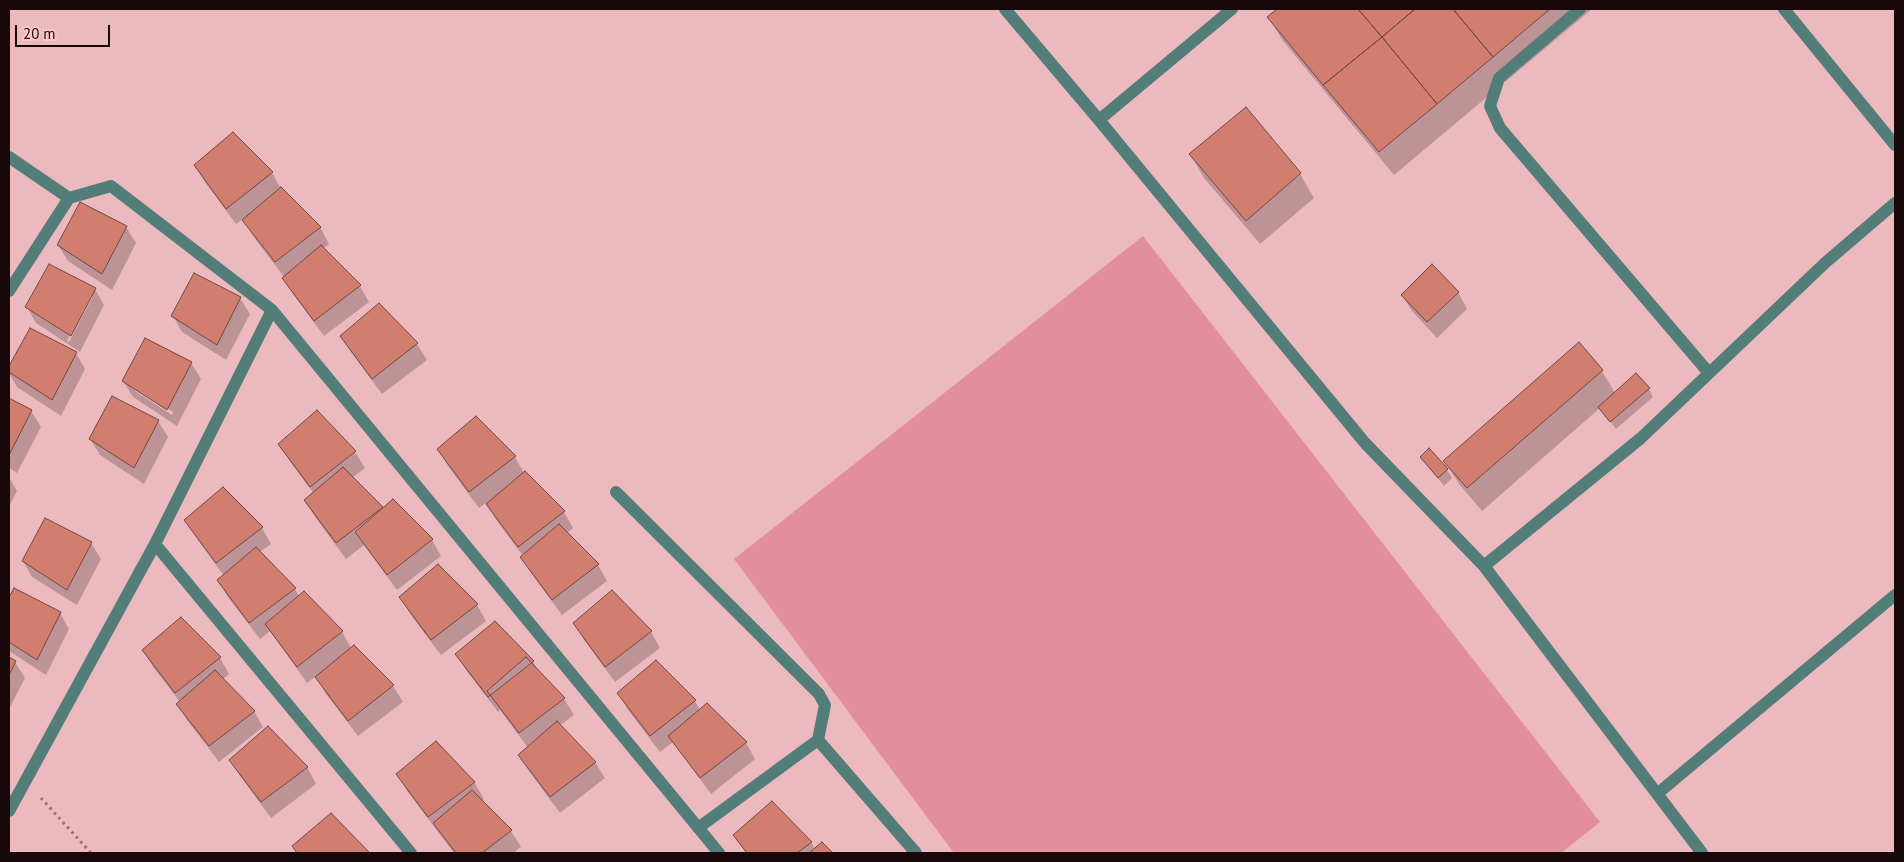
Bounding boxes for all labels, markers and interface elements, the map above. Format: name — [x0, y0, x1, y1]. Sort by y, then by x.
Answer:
scale bar — [18, 15, 112, 47]
text: 20 m — [23, 24, 56, 43]

